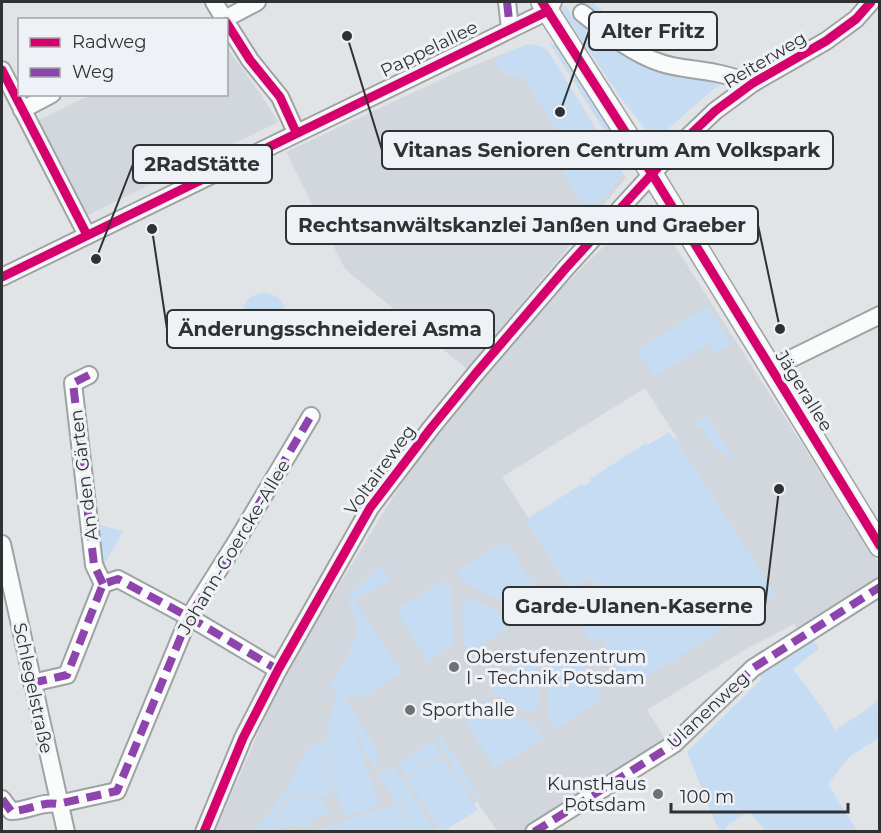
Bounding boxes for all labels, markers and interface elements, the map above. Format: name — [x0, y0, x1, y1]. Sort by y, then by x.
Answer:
callout: Alter Fritz — [589, 12, 717, 50]
street label: Pappelallee — [377, 16, 481, 82]
legend — [18, 18, 228, 96]
text: Alter Fritz — [600, 19, 705, 43]
street label: Reiterweg — [720, 27, 810, 93]
text: Radweg — [72, 31, 147, 53]
text: Weg — [72, 61, 114, 83]
callout: Vitanas Senioren Centrum Am Volkspark — [382, 131, 833, 169]
text: Vitanas Senioren Centrum Am Volkspark — [393, 138, 821, 162]
callout: 2RadStätte — [133, 145, 272, 183]
text: 2RadStätte — [144, 152, 260, 176]
callout: Rechtsanwältskanzlei Janßen und Graeber — [286, 206, 758, 244]
text: Rechtsanwältskanzlei Janßen und Graeber — [298, 213, 746, 237]
callout: Änderungsschneiderei Asma — [167, 310, 494, 348]
text: Änderungsschneiderei Asma — [177, 317, 482, 341]
street label: Jägerallee — [770, 346, 838, 436]
street label: An den Gärten — [65, 408, 103, 542]
street label: Voltaireweg — [340, 420, 420, 520]
street label: Johann-Goercke-Allee — [173, 456, 295, 639]
callout: Garde-Ulanen-Kaserne — [503, 587, 765, 625]
text: Garde-Ulanen-Kaserne — [515, 594, 753, 618]
street label: Schlegelstraße — [8, 621, 58, 755]
place label: Oberstufenzentrum I - Technik Potsdam — [466, 646, 646, 689]
marker: Oberstufenzentrum I - Technik Potsdam — [447, 660, 461, 674]
street label: Ulanenweg — [663, 667, 753, 753]
place label: Sporthalle — [422, 699, 515, 721]
marker: Sporthalle — [403, 703, 417, 717]
place label: KunstHaus Potsdam — [547, 773, 646, 816]
scale bar — [671, 776, 848, 814]
text: 100 m — [680, 786, 734, 808]
marker: KunstHaus Potsdam — [651, 787, 665, 801]

